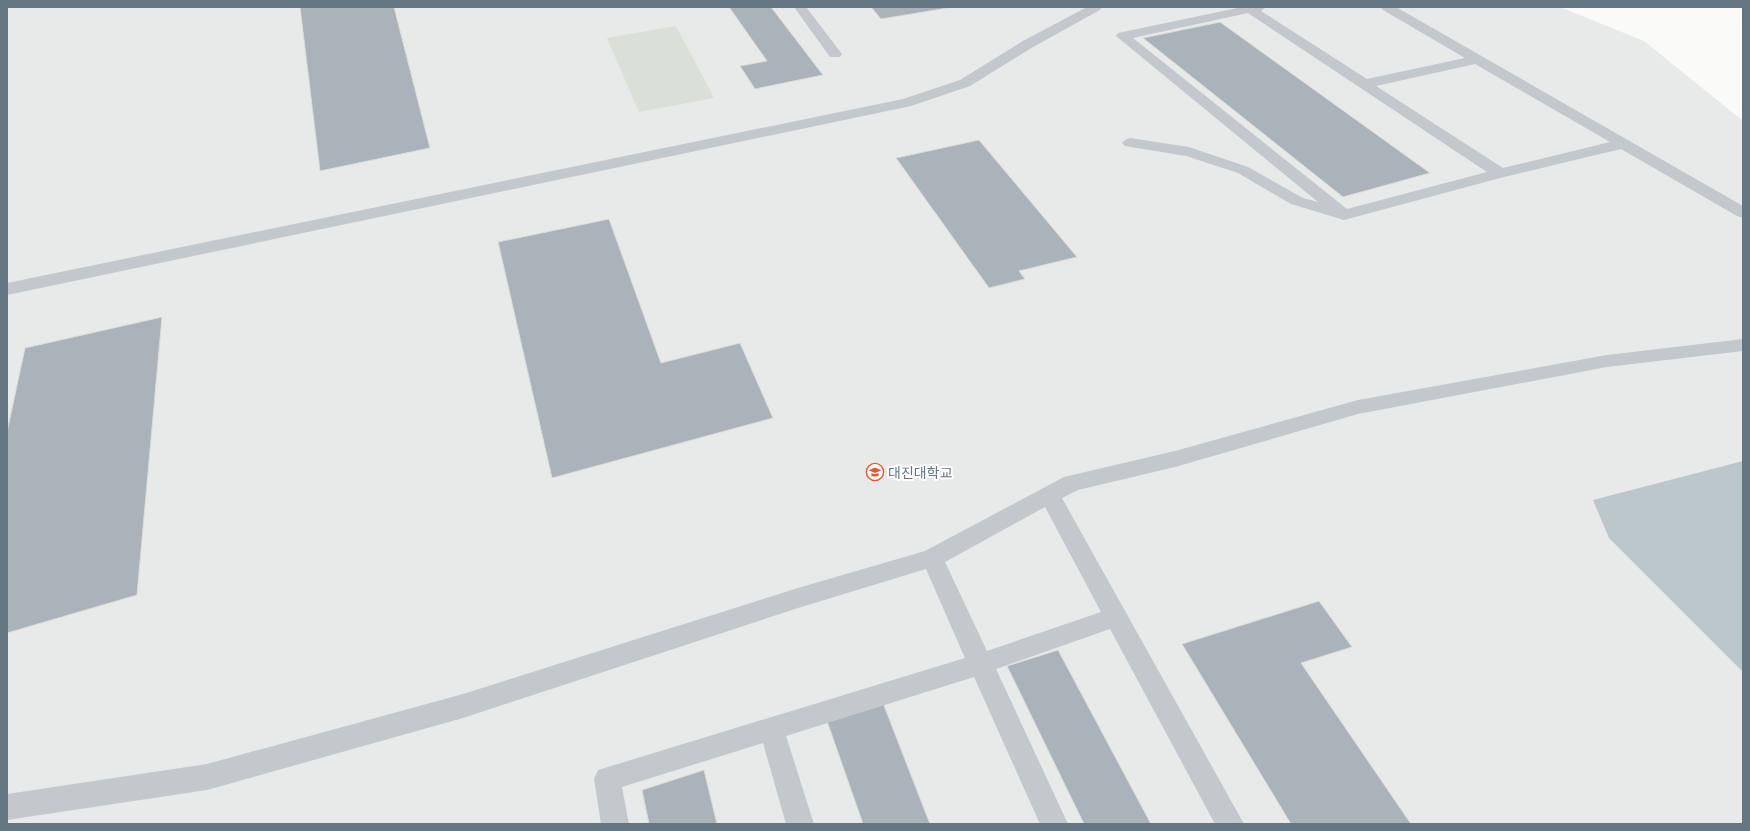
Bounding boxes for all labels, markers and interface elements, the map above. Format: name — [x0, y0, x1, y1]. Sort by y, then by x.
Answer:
school or university icon: 대진대학교 — [865, 462, 885, 482]
place label: 대진대학교 — [888, 464, 953, 481]

